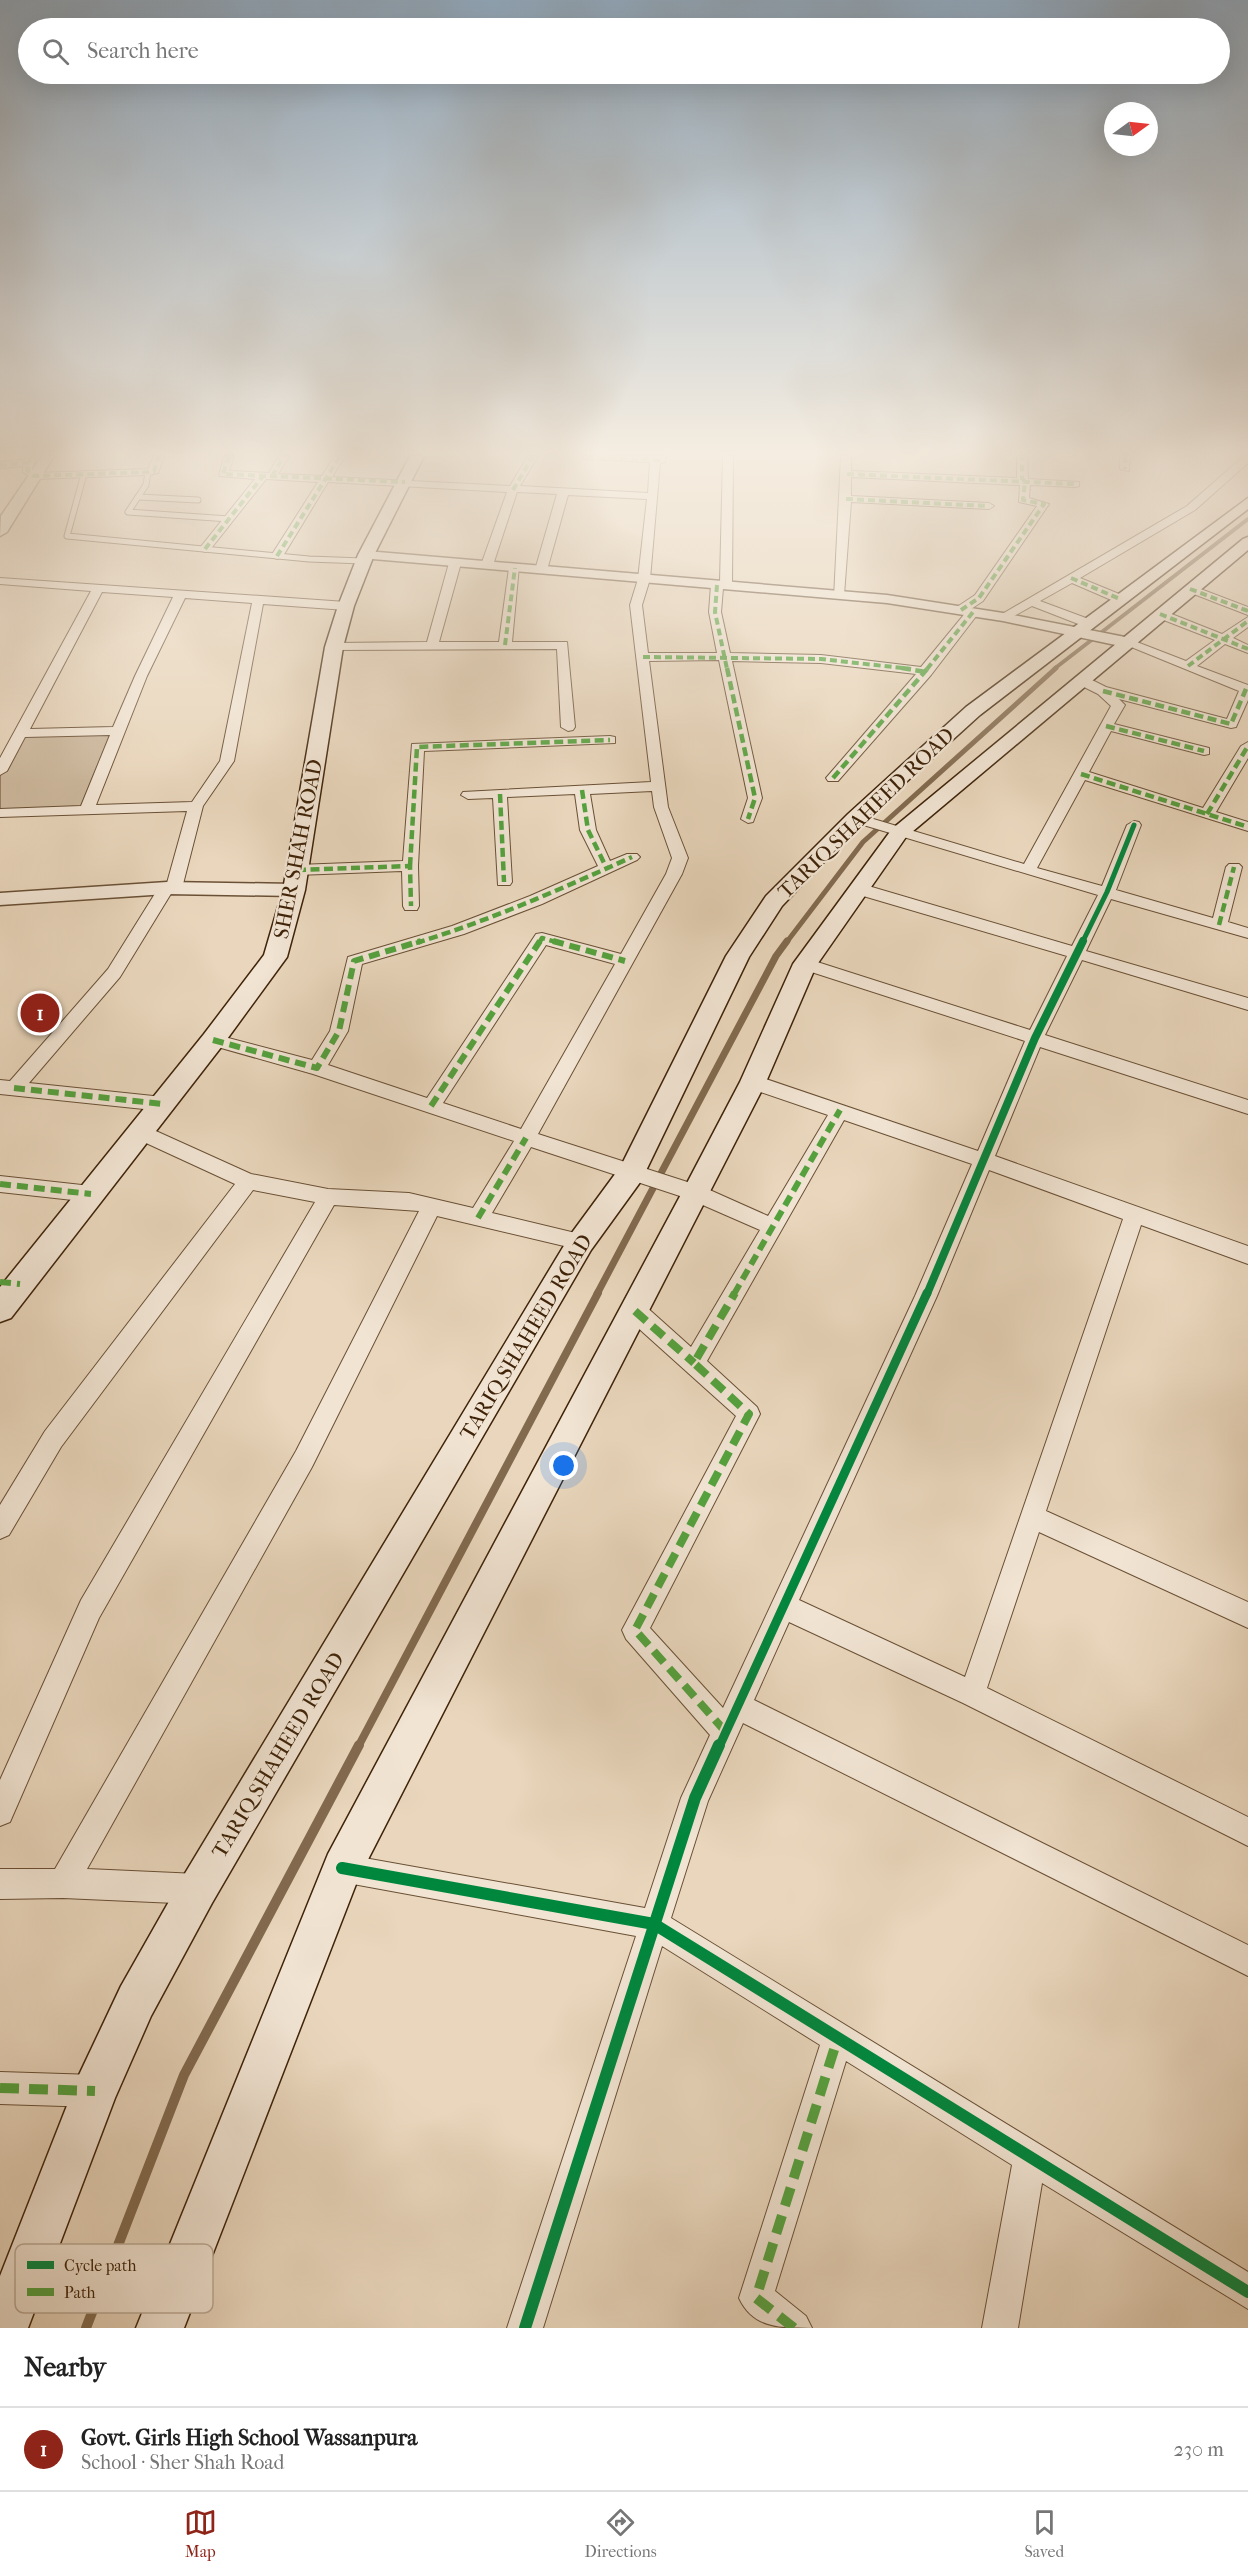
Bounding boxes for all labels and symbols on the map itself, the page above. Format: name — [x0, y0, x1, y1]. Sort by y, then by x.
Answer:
north arrow — [1104, 102, 1158, 156]
street label: TARIQ SHAHEED ROAD — [773, 723, 959, 903]
street label: SHER SHAH ROAD — [269, 757, 327, 941]
pin: 1 — [20, 990, 60, 1036]
street label: TARIQ SHAHEED ROAD — [455, 1230, 597, 1444]
your location — [549, 1451, 578, 1480]
street label: TARIQ SHAHEED ROAD — [207, 1648, 349, 1862]
legend — [15, 2244, 213, 2313]
text: Cycle path — [64, 2256, 136, 2275]
text: Path — [64, 2283, 96, 2302]

